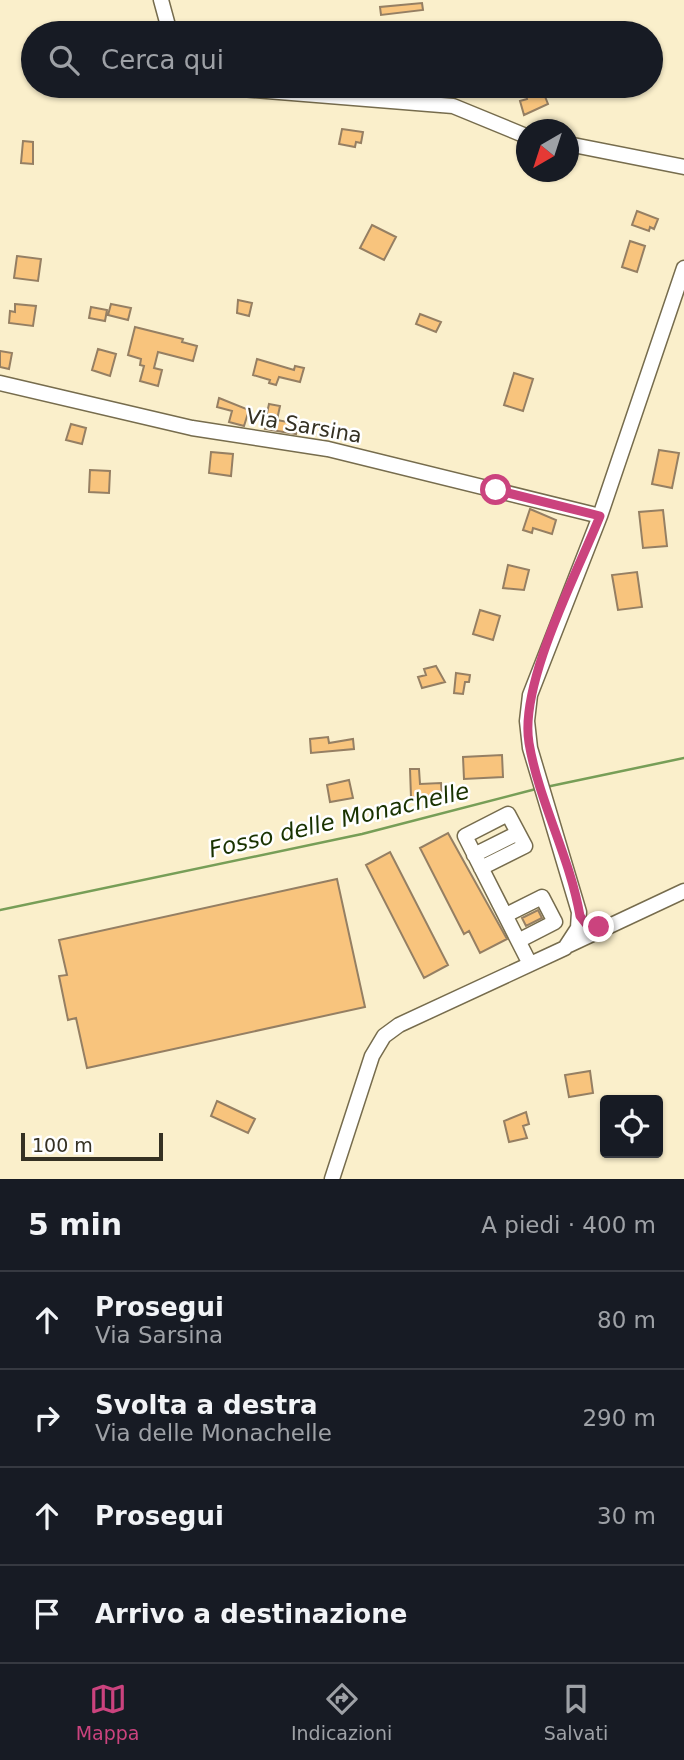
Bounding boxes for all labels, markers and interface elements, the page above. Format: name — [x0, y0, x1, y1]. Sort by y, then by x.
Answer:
search box — [21, 21, 663, 98]
icon: search — [45, 41, 83, 79]
text: Cerca qui — [101, 45, 224, 75]
north arrow — [516, 119, 579, 182]
street label: Via Sarsina — [244, 404, 364, 448]
route start — [480, 474, 511, 505]
water label: Fosso delle Monachelle — [206, 777, 472, 863]
route end — [583, 911, 614, 942]
map controls — [600, 1095, 663, 1158]
button: locate — [600, 1095, 663, 1158]
scale bar — [21, 1130, 163, 1162]
text: 100 m — [32, 1134, 93, 1156]
text: 5 min — [28, 1207, 122, 1242]
text: A piedi · 400 m — [481, 1212, 656, 1238]
text: Prosegui — [95, 1292, 224, 1322]
icon: ahead — [28, 1301, 66, 1339]
text: 80 m — [597, 1307, 656, 1333]
text: Via Sarsina — [95, 1322, 223, 1348]
text: Svolta a destra — [95, 1390, 318, 1420]
icon: right — [28, 1399, 66, 1437]
text: 290 m — [582, 1405, 656, 1431]
text: Via delle Monachelle — [95, 1420, 332, 1446]
icon: ahead — [28, 1497, 66, 1535]
text: Prosegui — [95, 1501, 224, 1531]
text: 30 m — [597, 1503, 656, 1529]
icon: arrive — [28, 1595, 66, 1633]
text: Arrivo a destinazione — [95, 1599, 407, 1629]
tab: Mappa — [76, 1680, 140, 1744]
tab: Indicazioni — [291, 1680, 392, 1744]
tab: Salvati — [544, 1680, 608, 1744]

